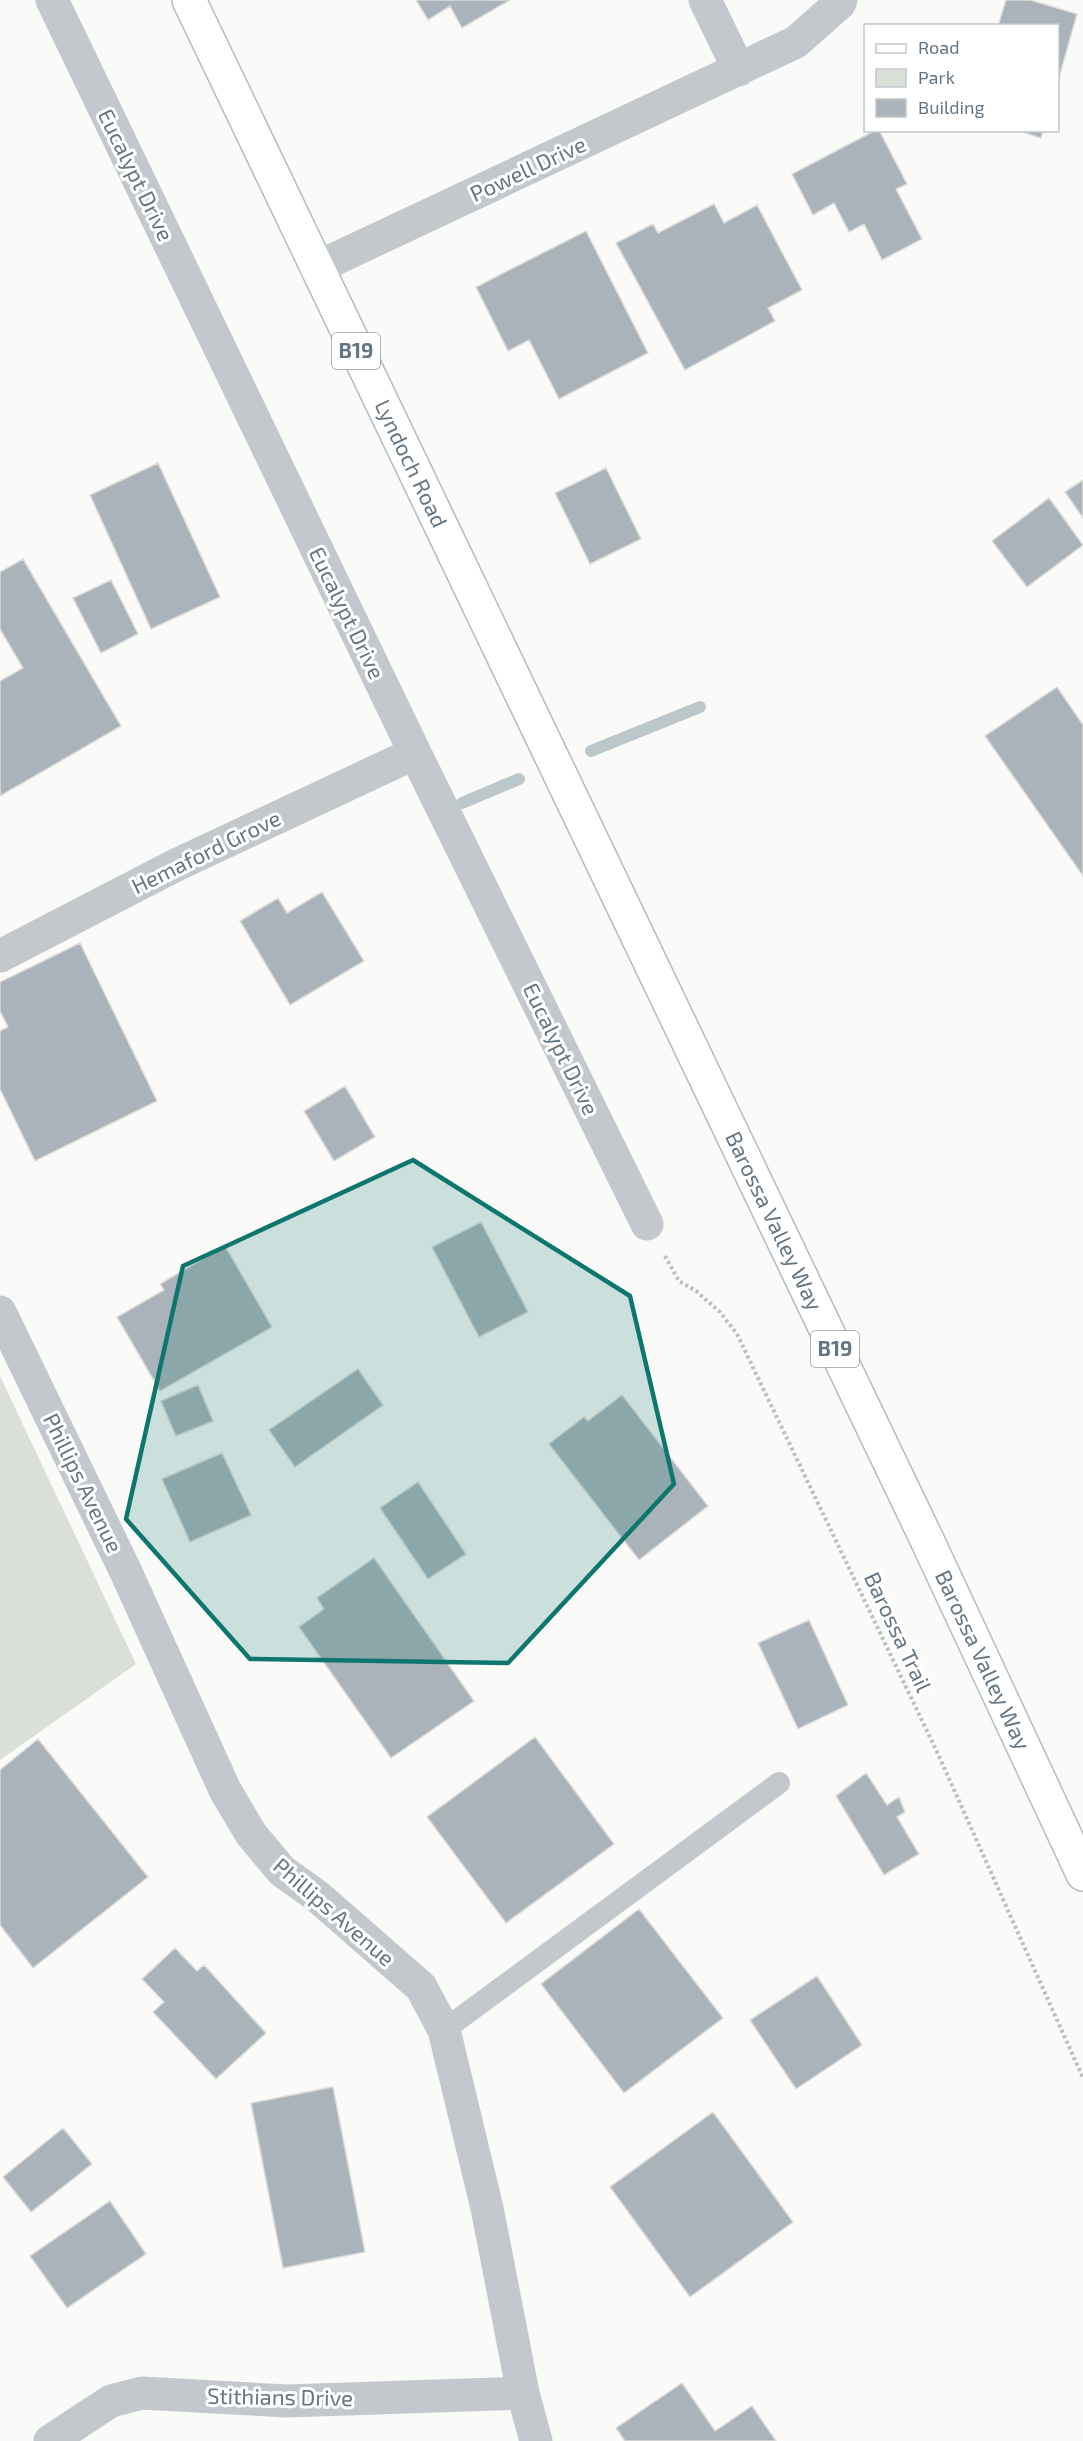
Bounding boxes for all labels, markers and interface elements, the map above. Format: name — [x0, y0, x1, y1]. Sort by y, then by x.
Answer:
legend — [864, 24, 1059, 132]
text: Road — [918, 36, 959, 58]
text: Park — [918, 66, 955, 88]
text: Building — [918, 96, 985, 118]
street label: Eucalypt Drive — [94, 104, 180, 245]
street label: Powell Drive — [466, 130, 590, 206]
road number: B19 — [332, 333, 380, 369]
street label: Lyndoch Road — [370, 395, 454, 531]
street label: Eucalypt Drive — [305, 542, 391, 683]
street label: Hemaford Grove — [127, 804, 284, 898]
street label: Eucalypt Drive — [519, 978, 605, 1119]
street label: Barossa Valley Way — [721, 1127, 829, 1315]
road number: B19 — [811, 1331, 859, 1367]
street label: Phillips Avenue — [39, 1409, 129, 1556]
street label: Barossa Valley Way — [931, 1565, 1037, 1754]
street label: Barossa Trail — [860, 1568, 938, 1696]
street label: Phillips Avenue — [269, 1852, 400, 1971]
street label: Stithians Drive — [207, 2382, 353, 2410]

